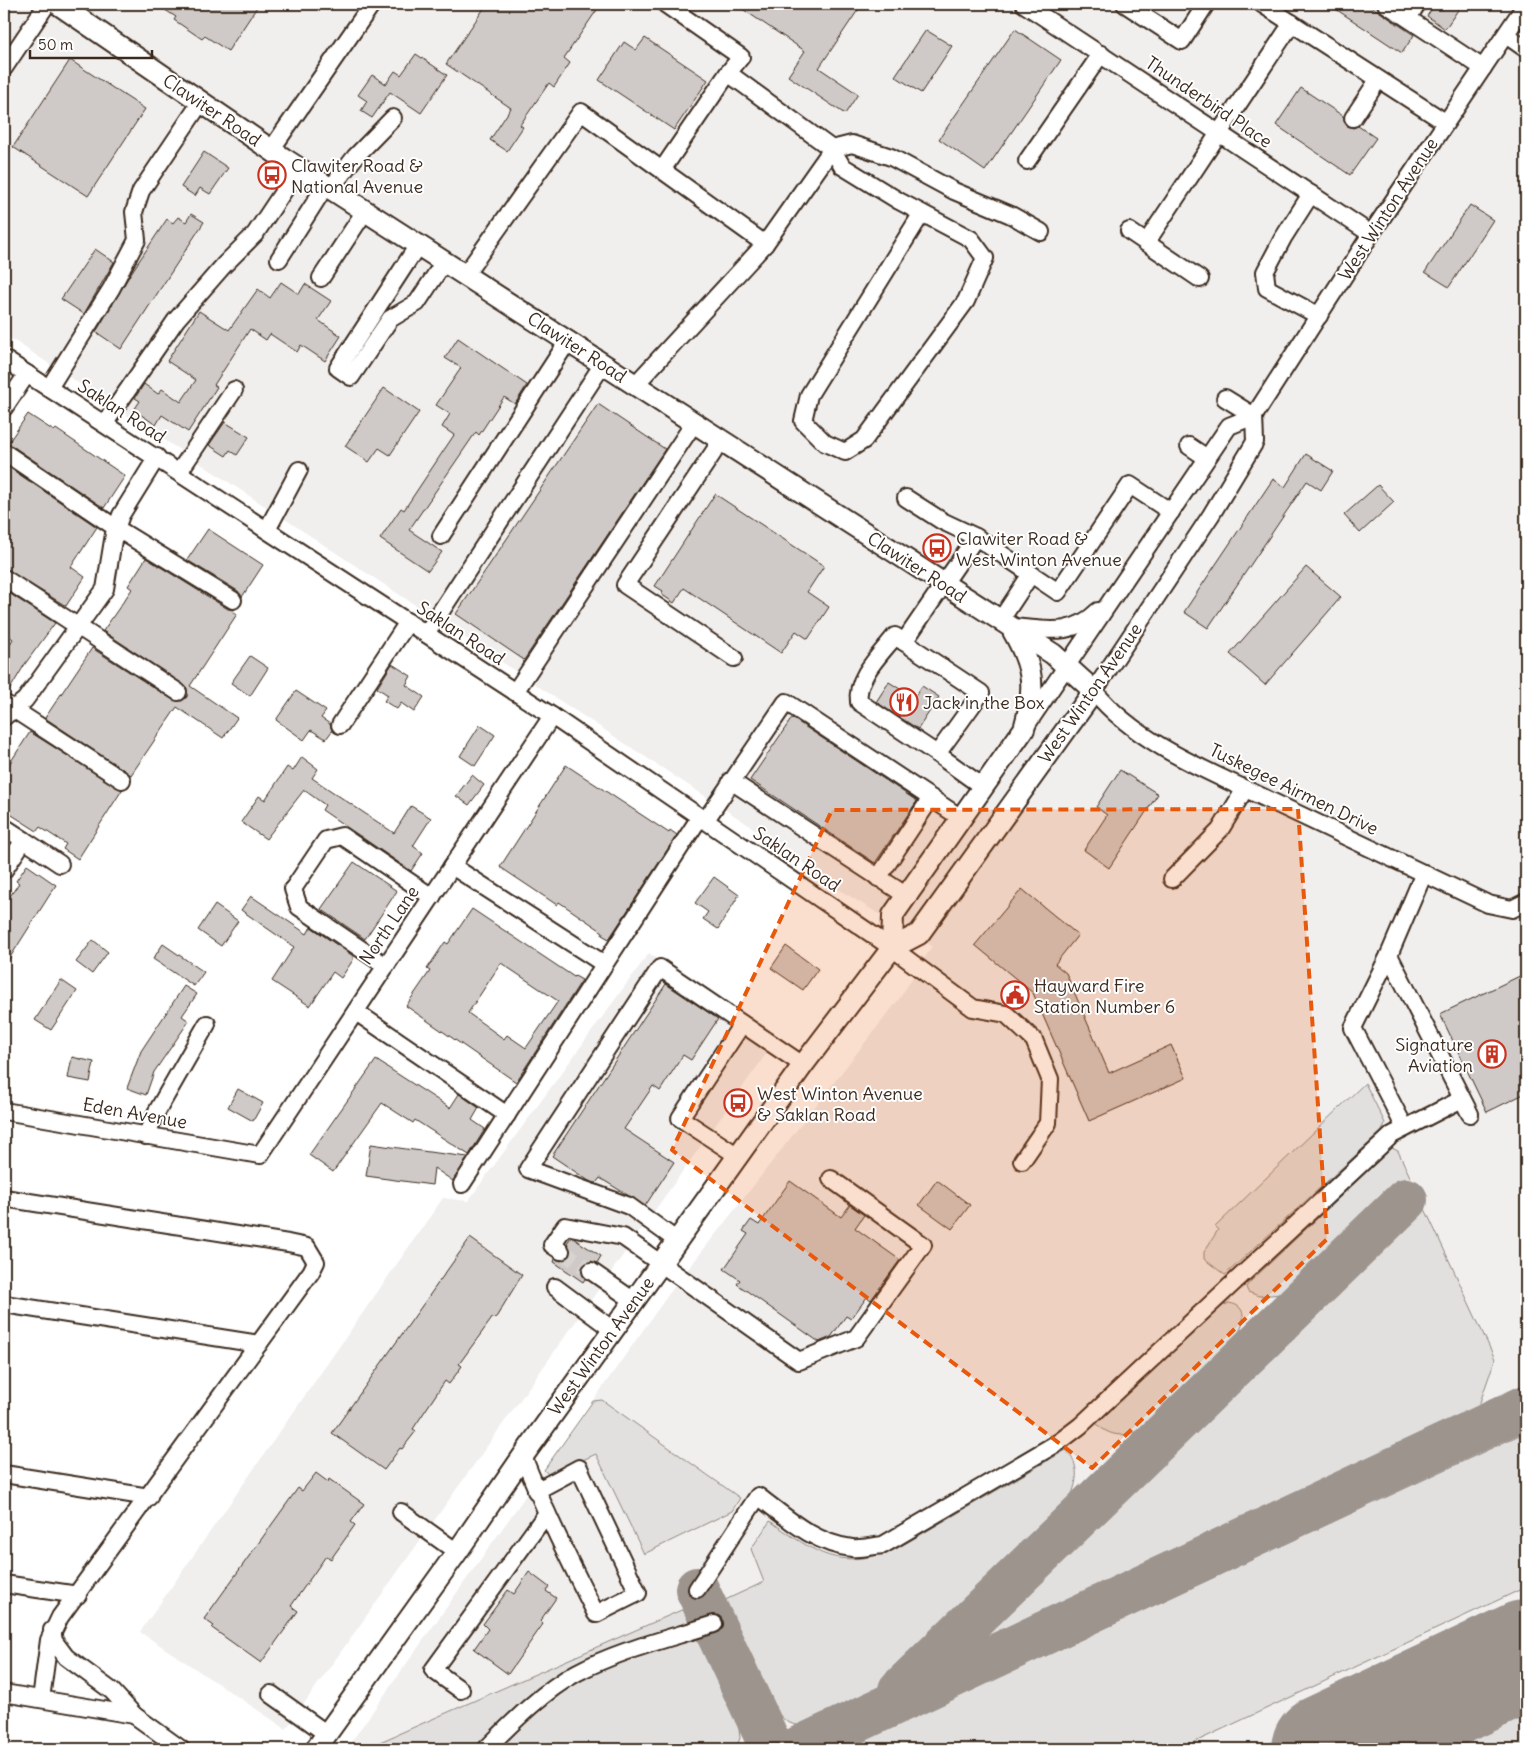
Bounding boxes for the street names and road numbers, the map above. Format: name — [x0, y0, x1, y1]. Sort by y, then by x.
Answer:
street label: Thunderbird Place — [1141, 51, 1277, 153]
street label: Clawiter Road — [158, 69, 266, 152]
street label: West Winton Avenue — [1333, 133, 1443, 285]
street label: Clawiter Road — [523, 306, 631, 388]
street label: Saklan Road — [74, 374, 171, 448]
street label: Clawiter Road — [863, 526, 971, 608]
street label: Saklan Road — [413, 596, 510, 670]
street label: West Winton Avenue — [1033, 618, 1147, 768]
street label: Tuskegee Airmen Drive — [1206, 738, 1382, 840]
street label: Saklan Road — [749, 821, 846, 897]
street label: North Lane — [354, 881, 424, 969]
street label: Eden Avenue — [81, 1093, 189, 1133]
street label: West Winton Avenue — [543, 1272, 659, 1420]

